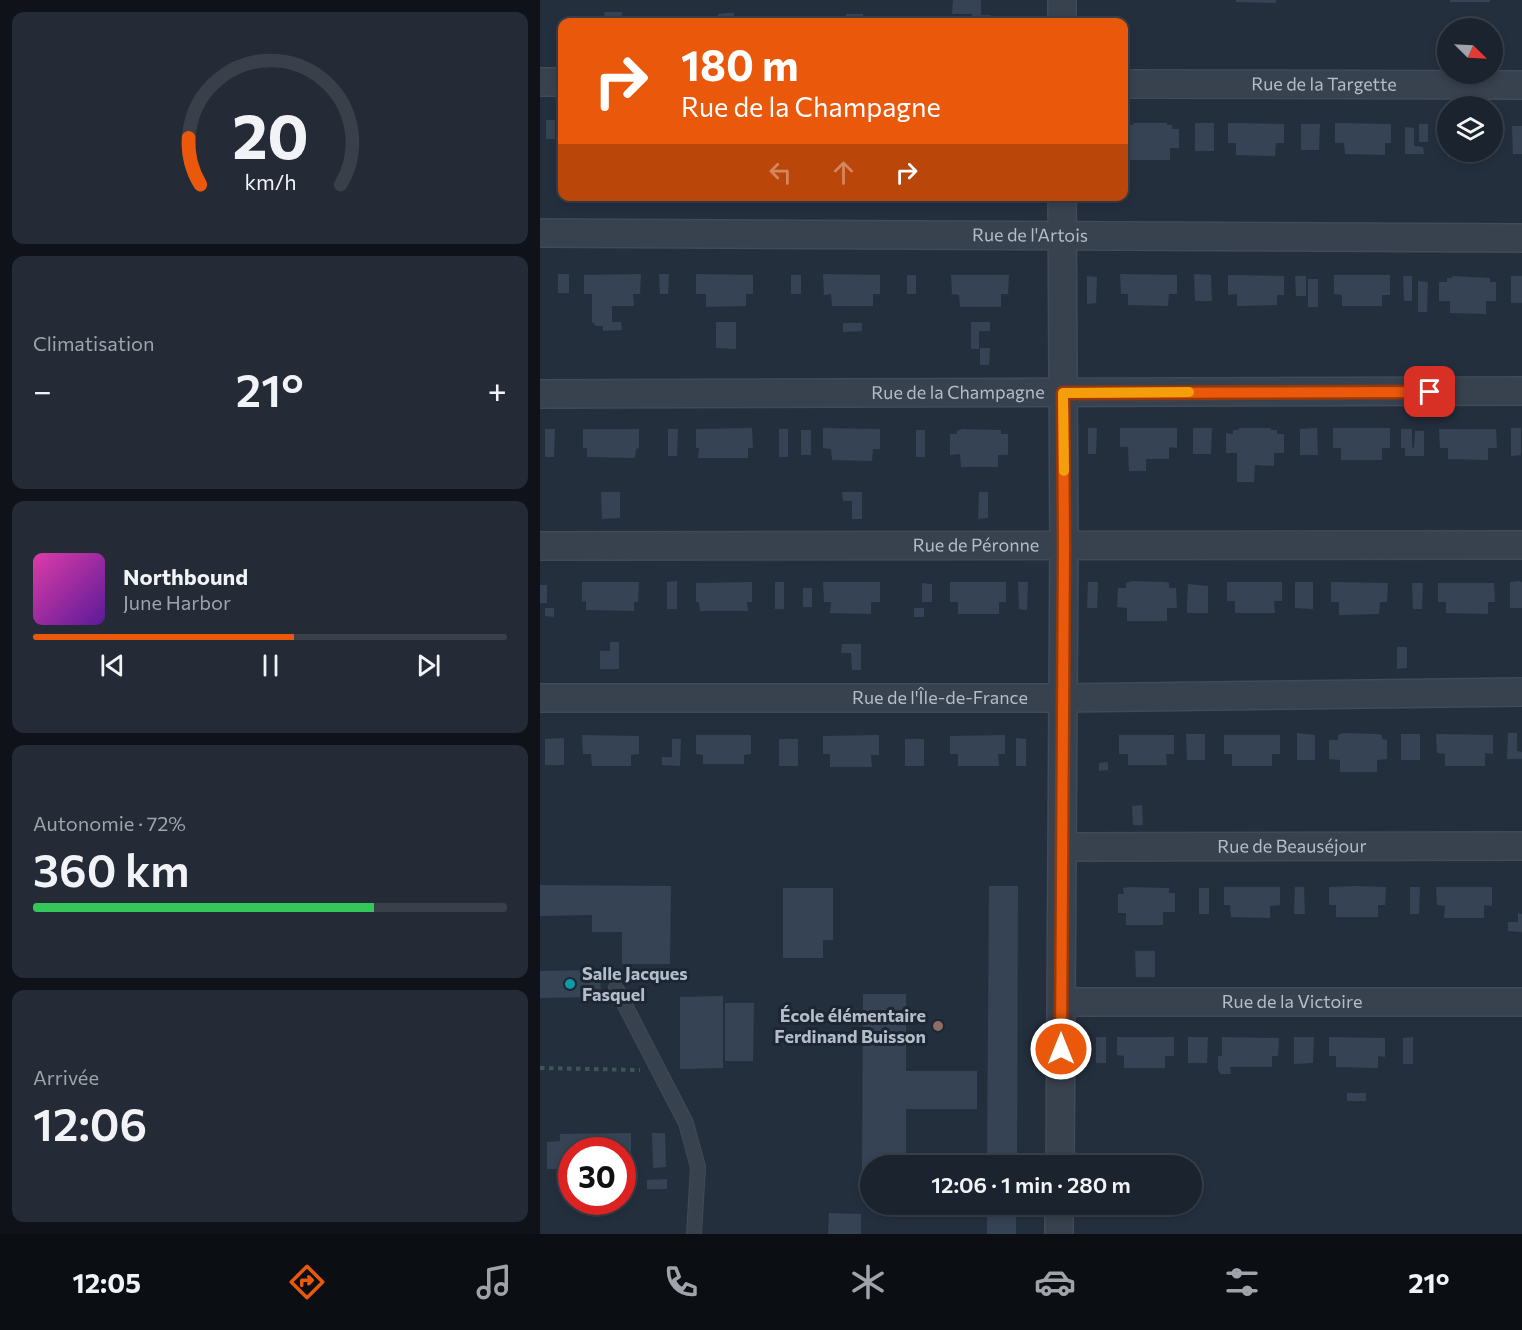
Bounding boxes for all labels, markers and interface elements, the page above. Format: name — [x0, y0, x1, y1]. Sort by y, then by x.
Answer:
north arrow — [1437, 18, 1503, 84]
map controls — [1437, 18, 1503, 162]
text: 180 m — [681, 38, 799, 90]
icon: right — [582, 42, 660, 120]
street label: Rue de la Targette — [1251, 72, 1397, 95]
text: Rue de la Champagne — [681, 90, 941, 123]
text: 20 — [232, 96, 308, 172]
button: layers — [1437, 96, 1503, 162]
icon: left — [764, 156, 797, 189]
icon: ahead — [827, 156, 860, 189]
icon: right — [890, 156, 923, 189]
text: km/h — [244, 169, 296, 195]
street label: Rue de l'Artois — [972, 223, 1088, 246]
text: Climatisation — [33, 331, 154, 355]
text: 21° — [236, 361, 304, 416]
pin — [1404, 366, 1455, 417]
text: − — [33, 369, 52, 410]
text: + — [488, 369, 507, 410]
icon: arrive — [1413, 375, 1446, 408]
street label: Rue de la Champagne — [871, 380, 1045, 403]
street label: Rue de Péronne — [913, 533, 1039, 556]
text: Northbound — [123, 563, 248, 590]
text: June Harbor — [123, 590, 231, 614]
icon: previous — [96, 649, 129, 682]
icon: pause — [254, 649, 287, 682]
icon: next — [412, 649, 445, 682]
street label: Rue de l'Île-de-France — [852, 686, 1028, 708]
text: Autonomie · 72% — [33, 811, 186, 835]
street label: Rue de Beauséjour — [1217, 834, 1367, 857]
text: 360 km — [33, 841, 190, 896]
place label: Salle Jacques Fasquel — [582, 962, 688, 1005]
marker: Salle Jacques Fasquel — [563, 977, 577, 991]
street label: Rue de la Victoire — [1222, 990, 1362, 1012]
place label: École élémentaire Ferdinand Buisson — [774, 1004, 926, 1047]
position arrow — [1029, 1017, 1093, 1081]
marker: École élémentaire Ferdinand Buisson — [931, 1019, 945, 1033]
text: Arrivée — [33, 1065, 99, 1089]
text: 12:06 — [33, 1095, 147, 1150]
speed limit sign: 30 — [558, 1137, 636, 1215]
text: 12:06 · 1 min · 280 m — [931, 1171, 1131, 1198]
icon: directions — [286, 1261, 328, 1303]
icon: music — [473, 1261, 515, 1303]
icon: phone — [660, 1261, 702, 1303]
icon: climate — [847, 1261, 889, 1303]
icon: car — [1034, 1261, 1076, 1303]
icon: filters — [1221, 1261, 1263, 1303]
text: 12:05 — [73, 1266, 141, 1299]
text: 21° — [1408, 1266, 1449, 1299]

